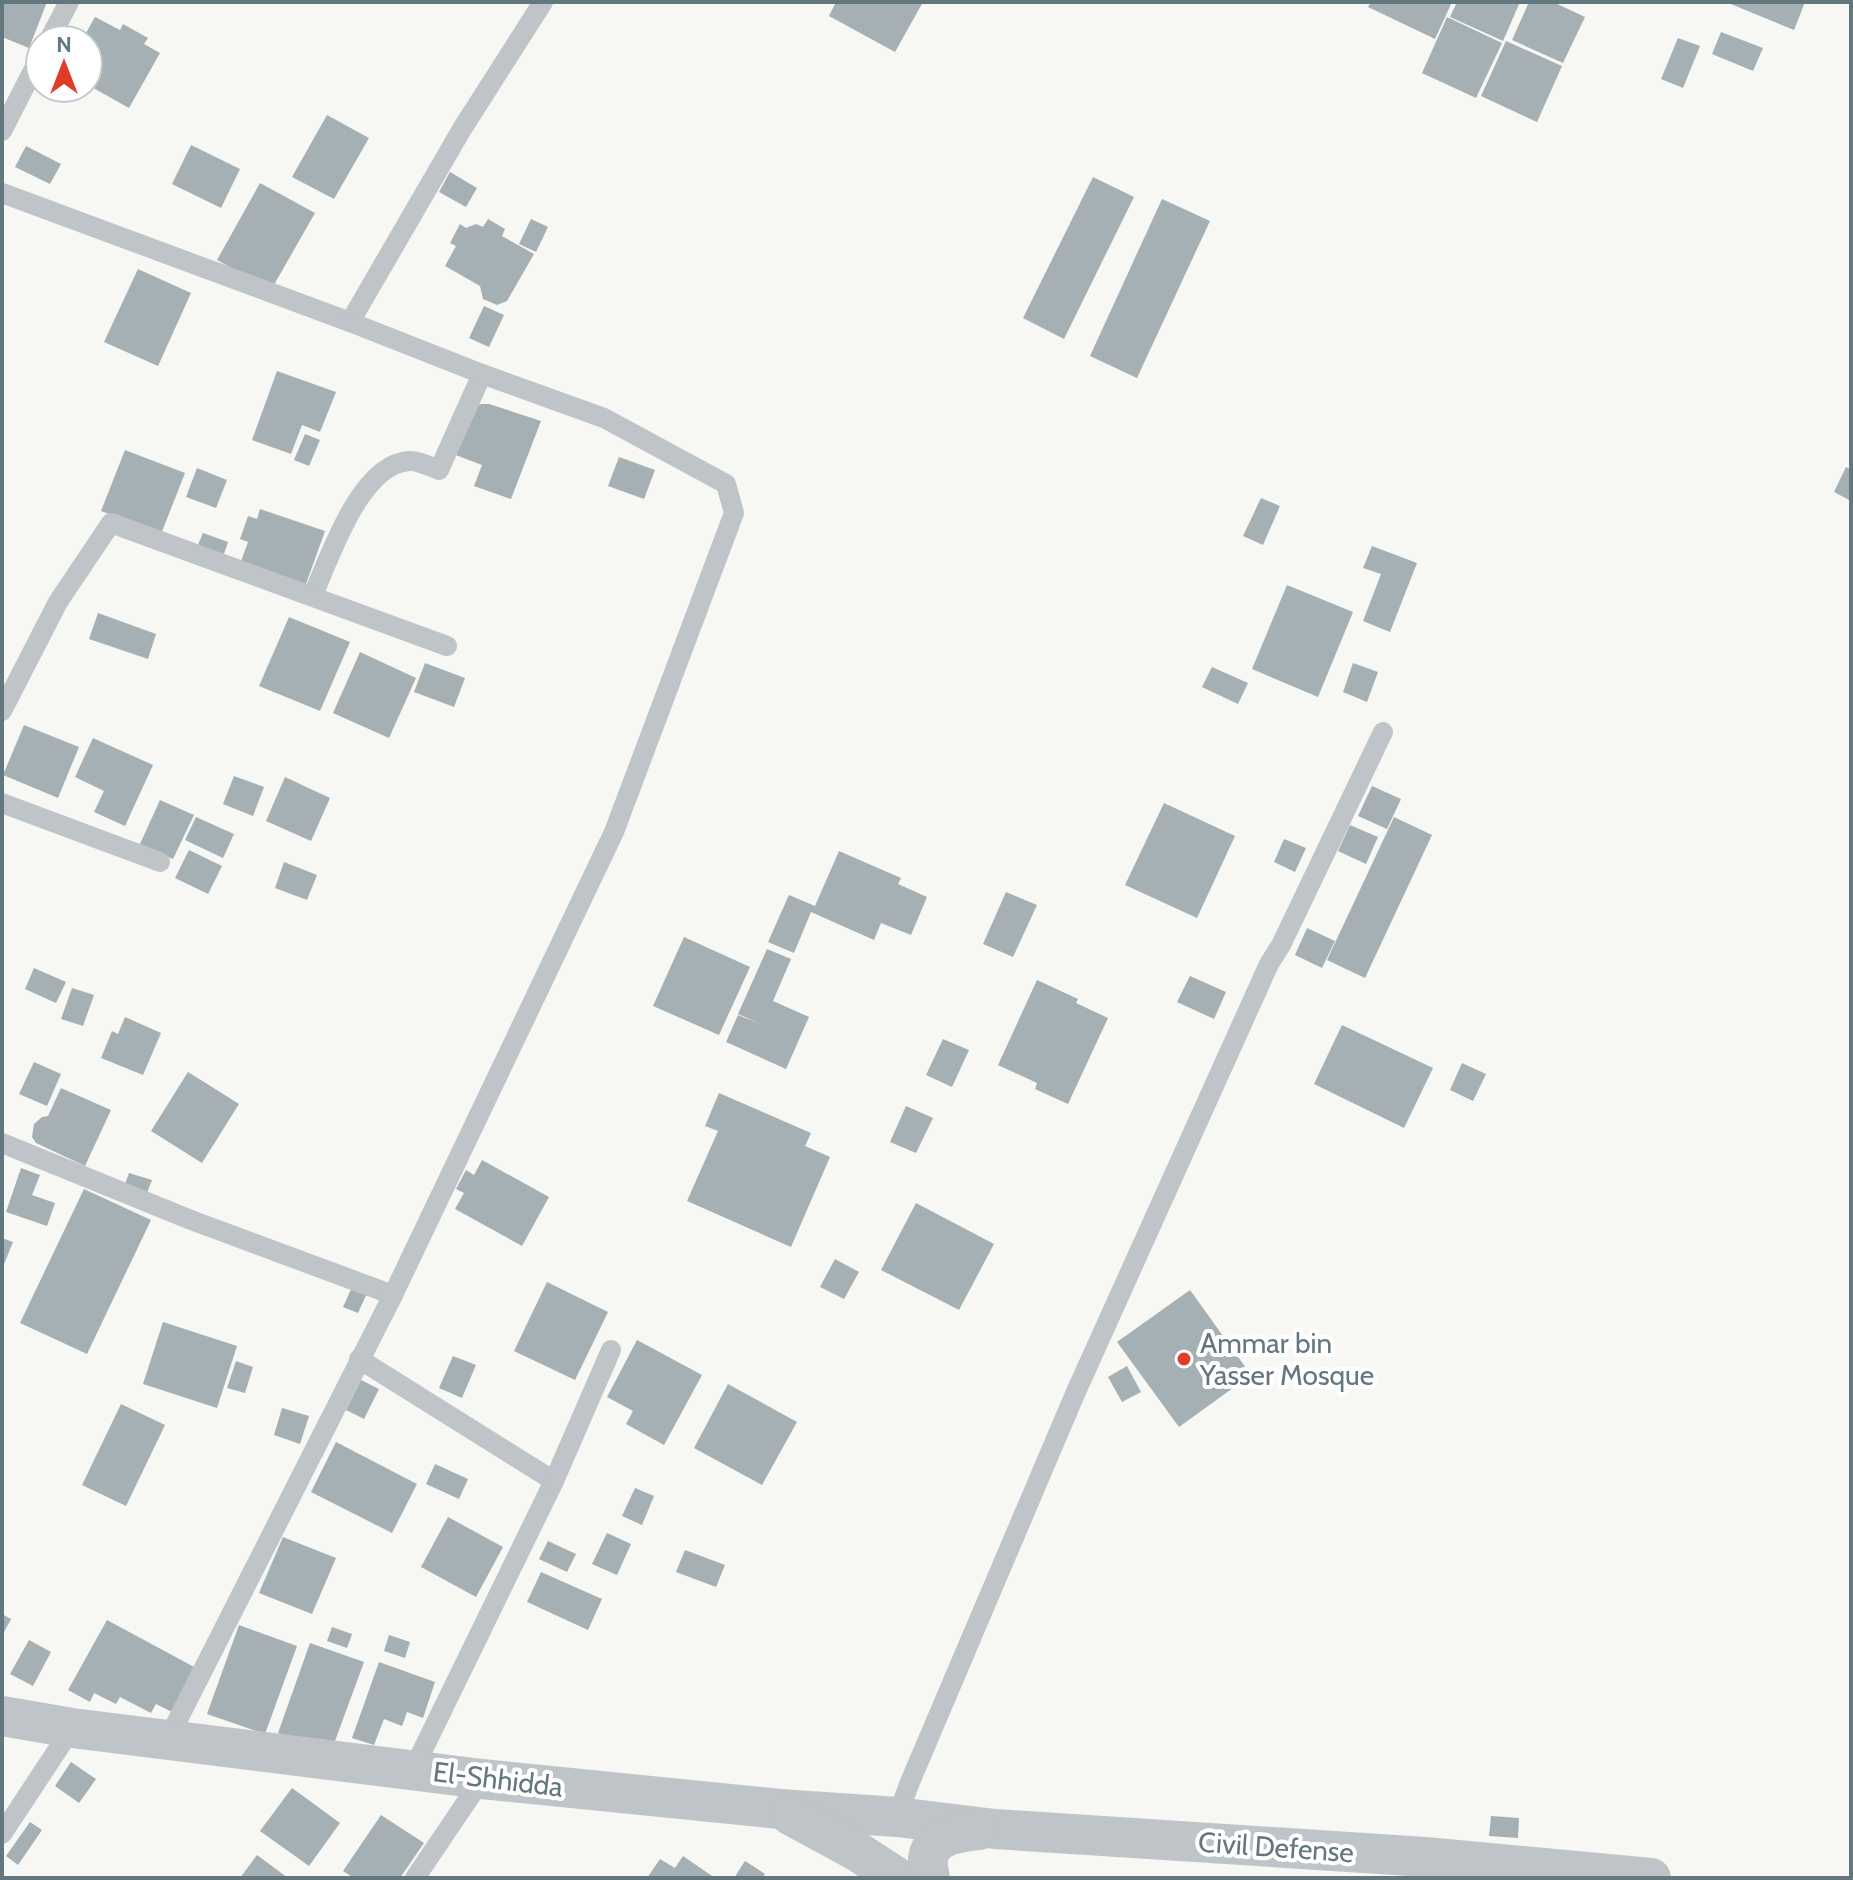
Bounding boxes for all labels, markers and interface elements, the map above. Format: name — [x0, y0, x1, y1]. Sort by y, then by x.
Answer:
north arrow — [24, 24, 104, 104]
text: N — [56, 31, 72, 58]
place label: Ammar bin Yasser Mosque — [1199, 1326, 1374, 1392]
marker: Ammar bin Yasser Mosque — [1175, 1350, 1193, 1368]
street label: El-Shhidda — [431, 1754, 565, 1804]
street label: Civil Defense — [1197, 1825, 1355, 1869]

